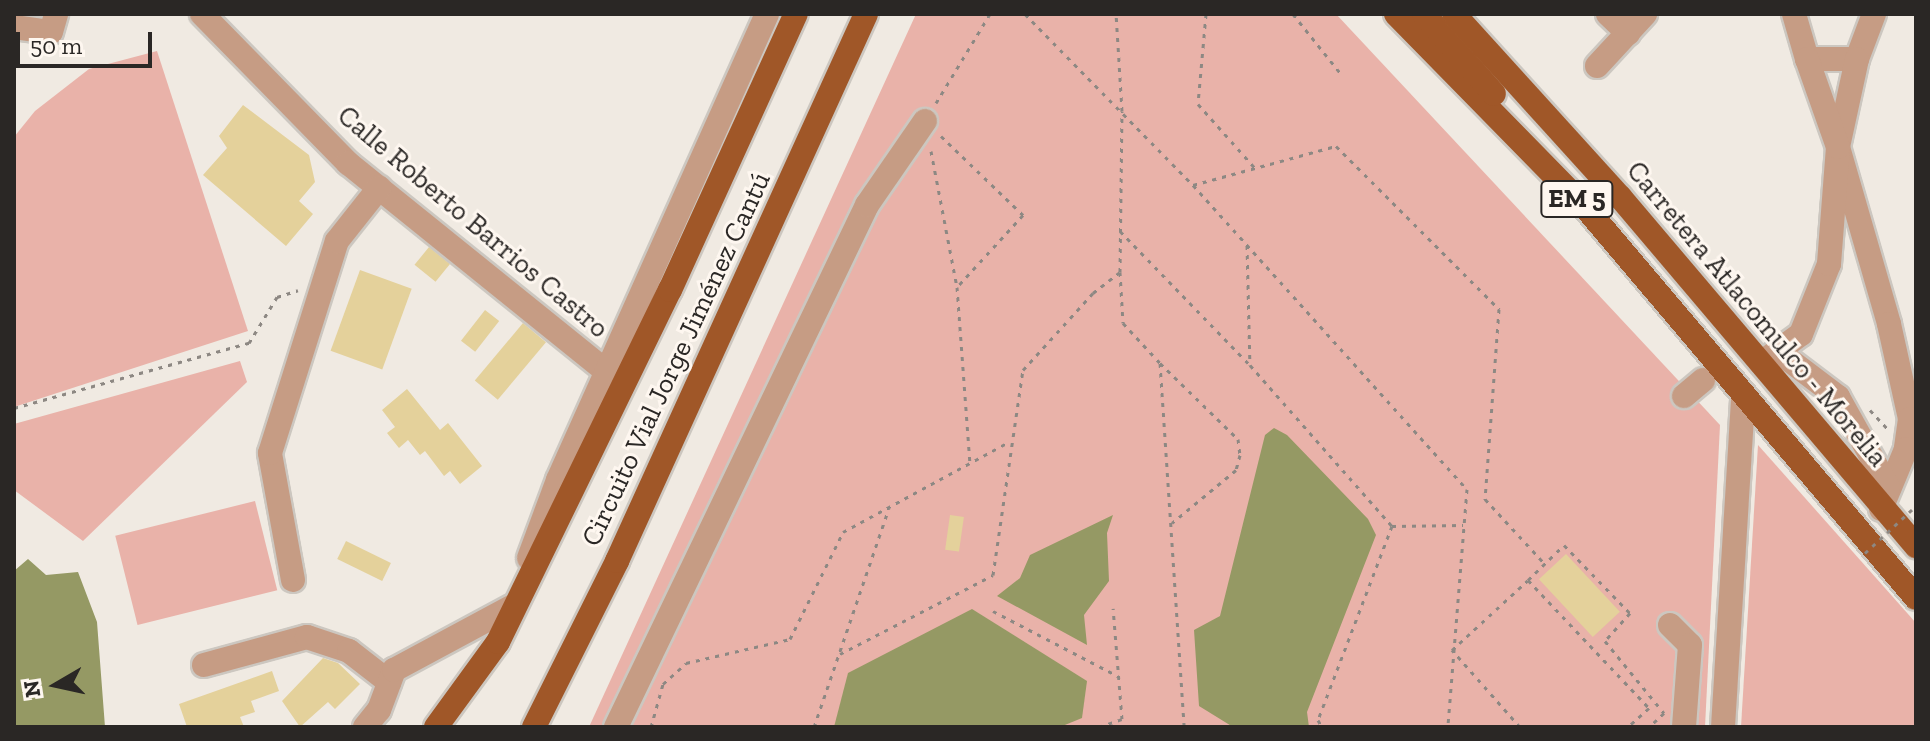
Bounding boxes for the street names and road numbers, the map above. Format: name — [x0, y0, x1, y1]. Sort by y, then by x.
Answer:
street label: Calle Roberto Barrios Castro — [331, 99, 615, 345]
street label: Carretera Atlacomulco - Morelia — [1619, 154, 1895, 474]
street label: Circuito Vial Jorge Jiménez Cantú — [574, 166, 778, 552]
road number: EM 5 — [1539, 177, 1615, 221]

